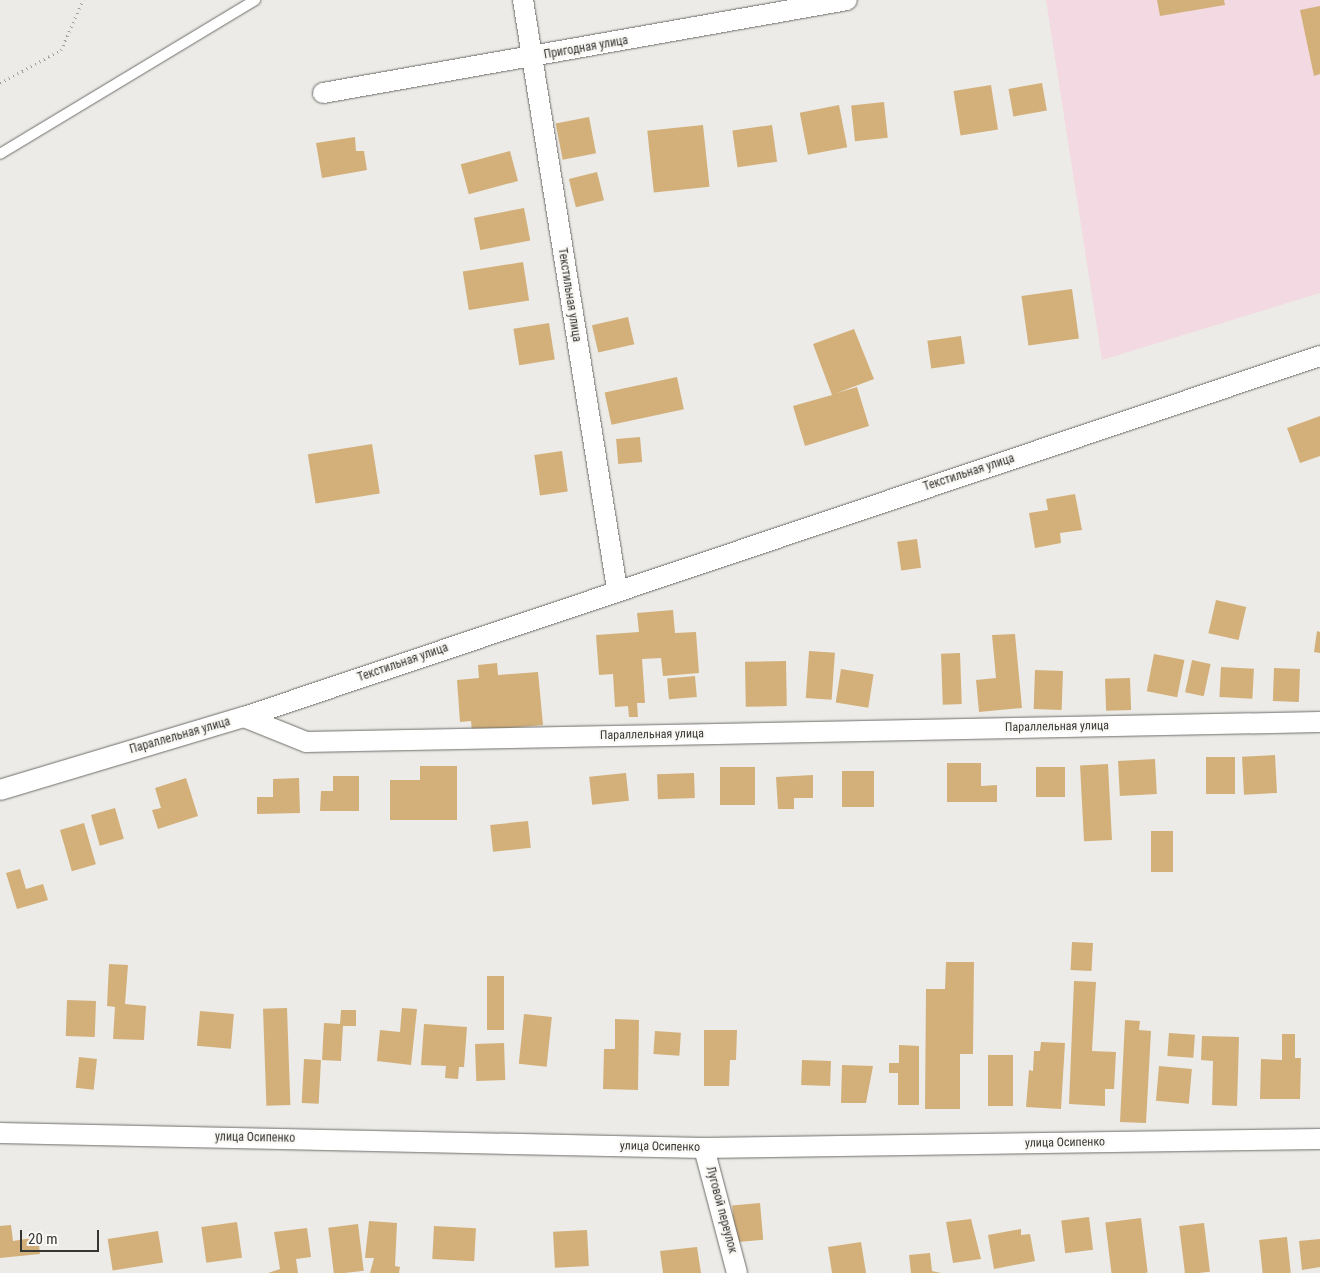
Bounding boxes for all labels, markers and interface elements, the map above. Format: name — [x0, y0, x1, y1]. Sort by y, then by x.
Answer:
street label: Пригодная улица — [543, 34, 629, 62]
street label: Текстильная улица — [554, 247, 584, 343]
street label: Текстильная улица — [922, 451, 1016, 495]
street label: Текстильная улица — [356, 641, 450, 685]
street label: Параллельная улица — [128, 715, 232, 757]
street label: Параллельная улица — [1005, 719, 1109, 735]
street label: Параллельная улица — [600, 727, 704, 743]
street label: улица Осипенко — [215, 1130, 295, 1146]
street label: улица Осипенко — [1025, 1135, 1105, 1151]
street label: улица Осипенко — [620, 1139, 700, 1155]
street label: Луговой переулок — [702, 1165, 740, 1255]
scale bar — [22, 1220, 101, 1252]
text: 20 m — [28, 1230, 58, 1248]

